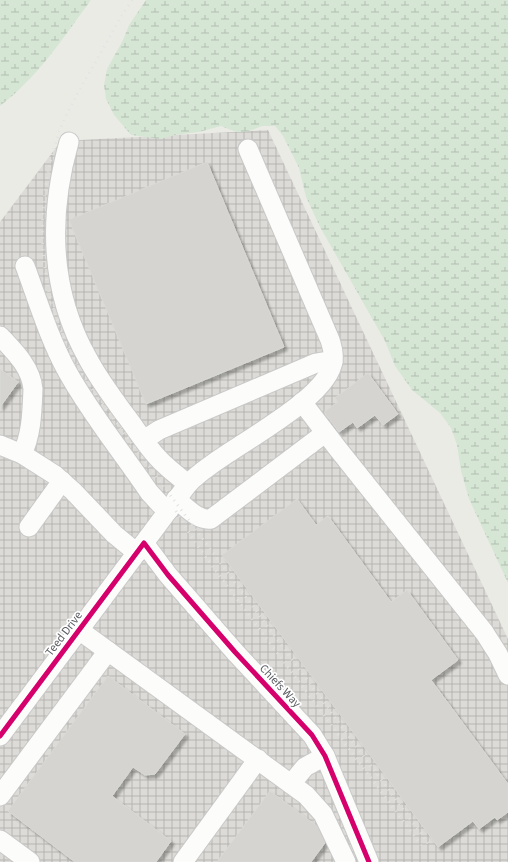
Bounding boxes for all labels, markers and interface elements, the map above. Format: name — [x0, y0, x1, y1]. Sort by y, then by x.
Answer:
street label: Teed Drive — [41, 608, 87, 660]
street label: Chiefs Way — [255, 660, 305, 712]

